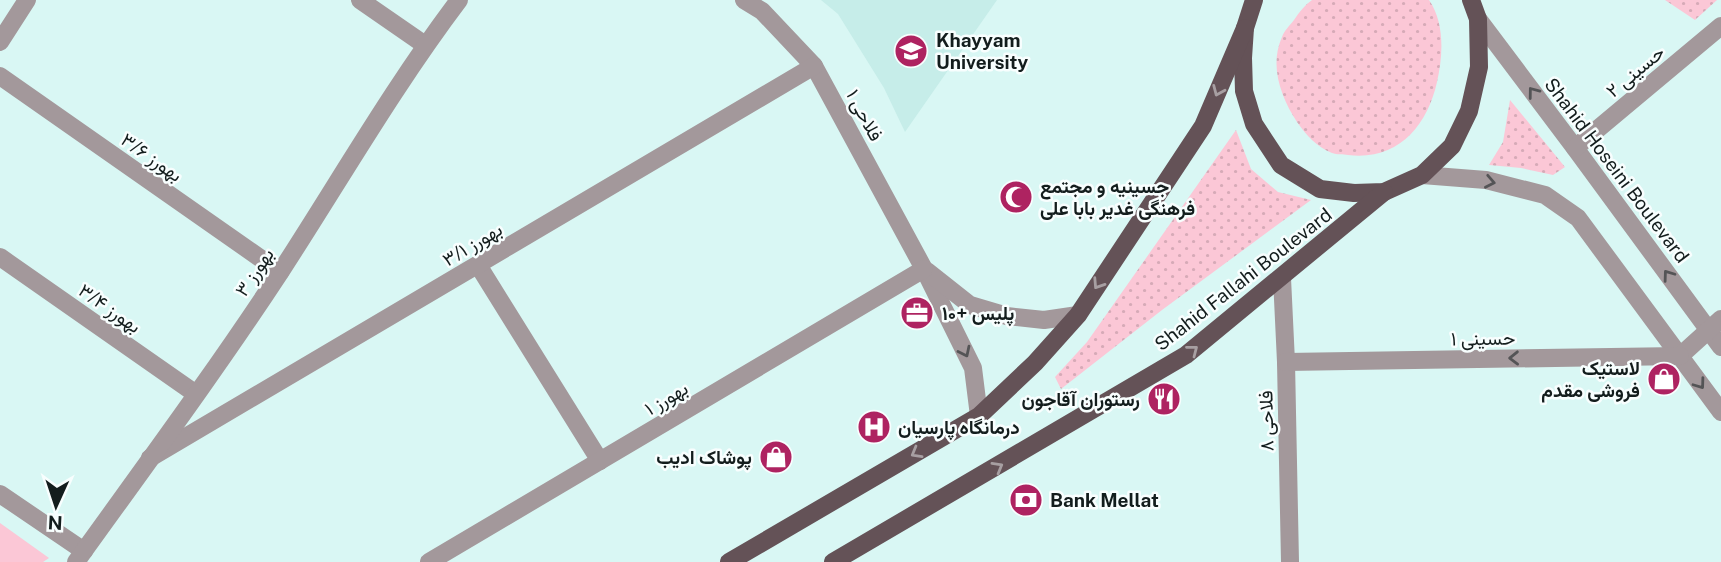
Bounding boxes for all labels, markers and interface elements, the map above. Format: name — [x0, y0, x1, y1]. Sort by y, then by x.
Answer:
place label: Khayyam University — [936, 29, 1028, 73]
school or university icon: Khayyam University — [892, 32, 930, 70]
street label: حسینی ۲ — [1602, 40, 1669, 102]
street label: Shahid Hoseini Boulevard — [1540, 73, 1694, 267]
one-way arrow — [1212, 84, 1226, 96]
street label: فلاحی ۱ — [841, 85, 888, 145]
one-way arrow — [1528, 87, 1541, 100]
street label: بهورز ۳/۶ — [117, 128, 187, 187]
one-way arrow — [1484, 174, 1496, 189]
place label: جسینیه و مجتمع فرهنگی غدیر بابا علی — [1040, 175, 1195, 221]
mosque icon: جسینیه و مجتمع فرهنگی غدیر بابا علی — [997, 178, 1035, 216]
street label: Shahid Fallahi Boulevard — [1150, 203, 1336, 355]
street label: بهورز ۳/۱ — [438, 218, 506, 271]
street label: بهورز ۳ — [230, 244, 279, 301]
one-way arrow — [1664, 270, 1676, 282]
one-way arrow — [1094, 277, 1107, 290]
street label: بهورز ۳/۴ — [74, 279, 145, 338]
office icon: پلیس +۱۰ — [898, 294, 936, 332]
place label: پلیس +۱۰ — [942, 302, 1014, 327]
street label: حسینی ۱ — [1451, 326, 1515, 351]
one-way arrow — [957, 345, 971, 357]
one-way arrow — [1185, 345, 1198, 358]
one-way arrow — [1508, 351, 1519, 366]
place label: لاستیک فروشی مقدم — [1541, 357, 1640, 403]
shop icon: لاستیک فروشی مقدم — [1645, 360, 1683, 398]
one-way arrow — [1692, 376, 1705, 389]
street label: بهورز ۱ — [640, 377, 692, 420]
restaurant icon: رستوران آقاجون — [1145, 380, 1183, 418]
place label: رستوران آقاجون — [1022, 388, 1140, 412]
street label: فلاحی ۸ — [1254, 390, 1279, 452]
hospital icon: درمانگاه پارسیان — [855, 408, 893, 446]
place label: درمانگاه پارسیان — [898, 416, 1020, 441]
shop icon: پوشاک ادیب — [757, 438, 795, 476]
one-way arrow — [910, 445, 923, 458]
place label: پوشاک ادیب — [656, 446, 752, 471]
one-way arrow — [990, 462, 1003, 475]
north arrow — [21, 471, 91, 541]
bank icon: Bank Mellat — [1007, 481, 1045, 519]
place label: Bank Mellat — [1050, 489, 1159, 511]
text: N — [47, 512, 63, 534]

